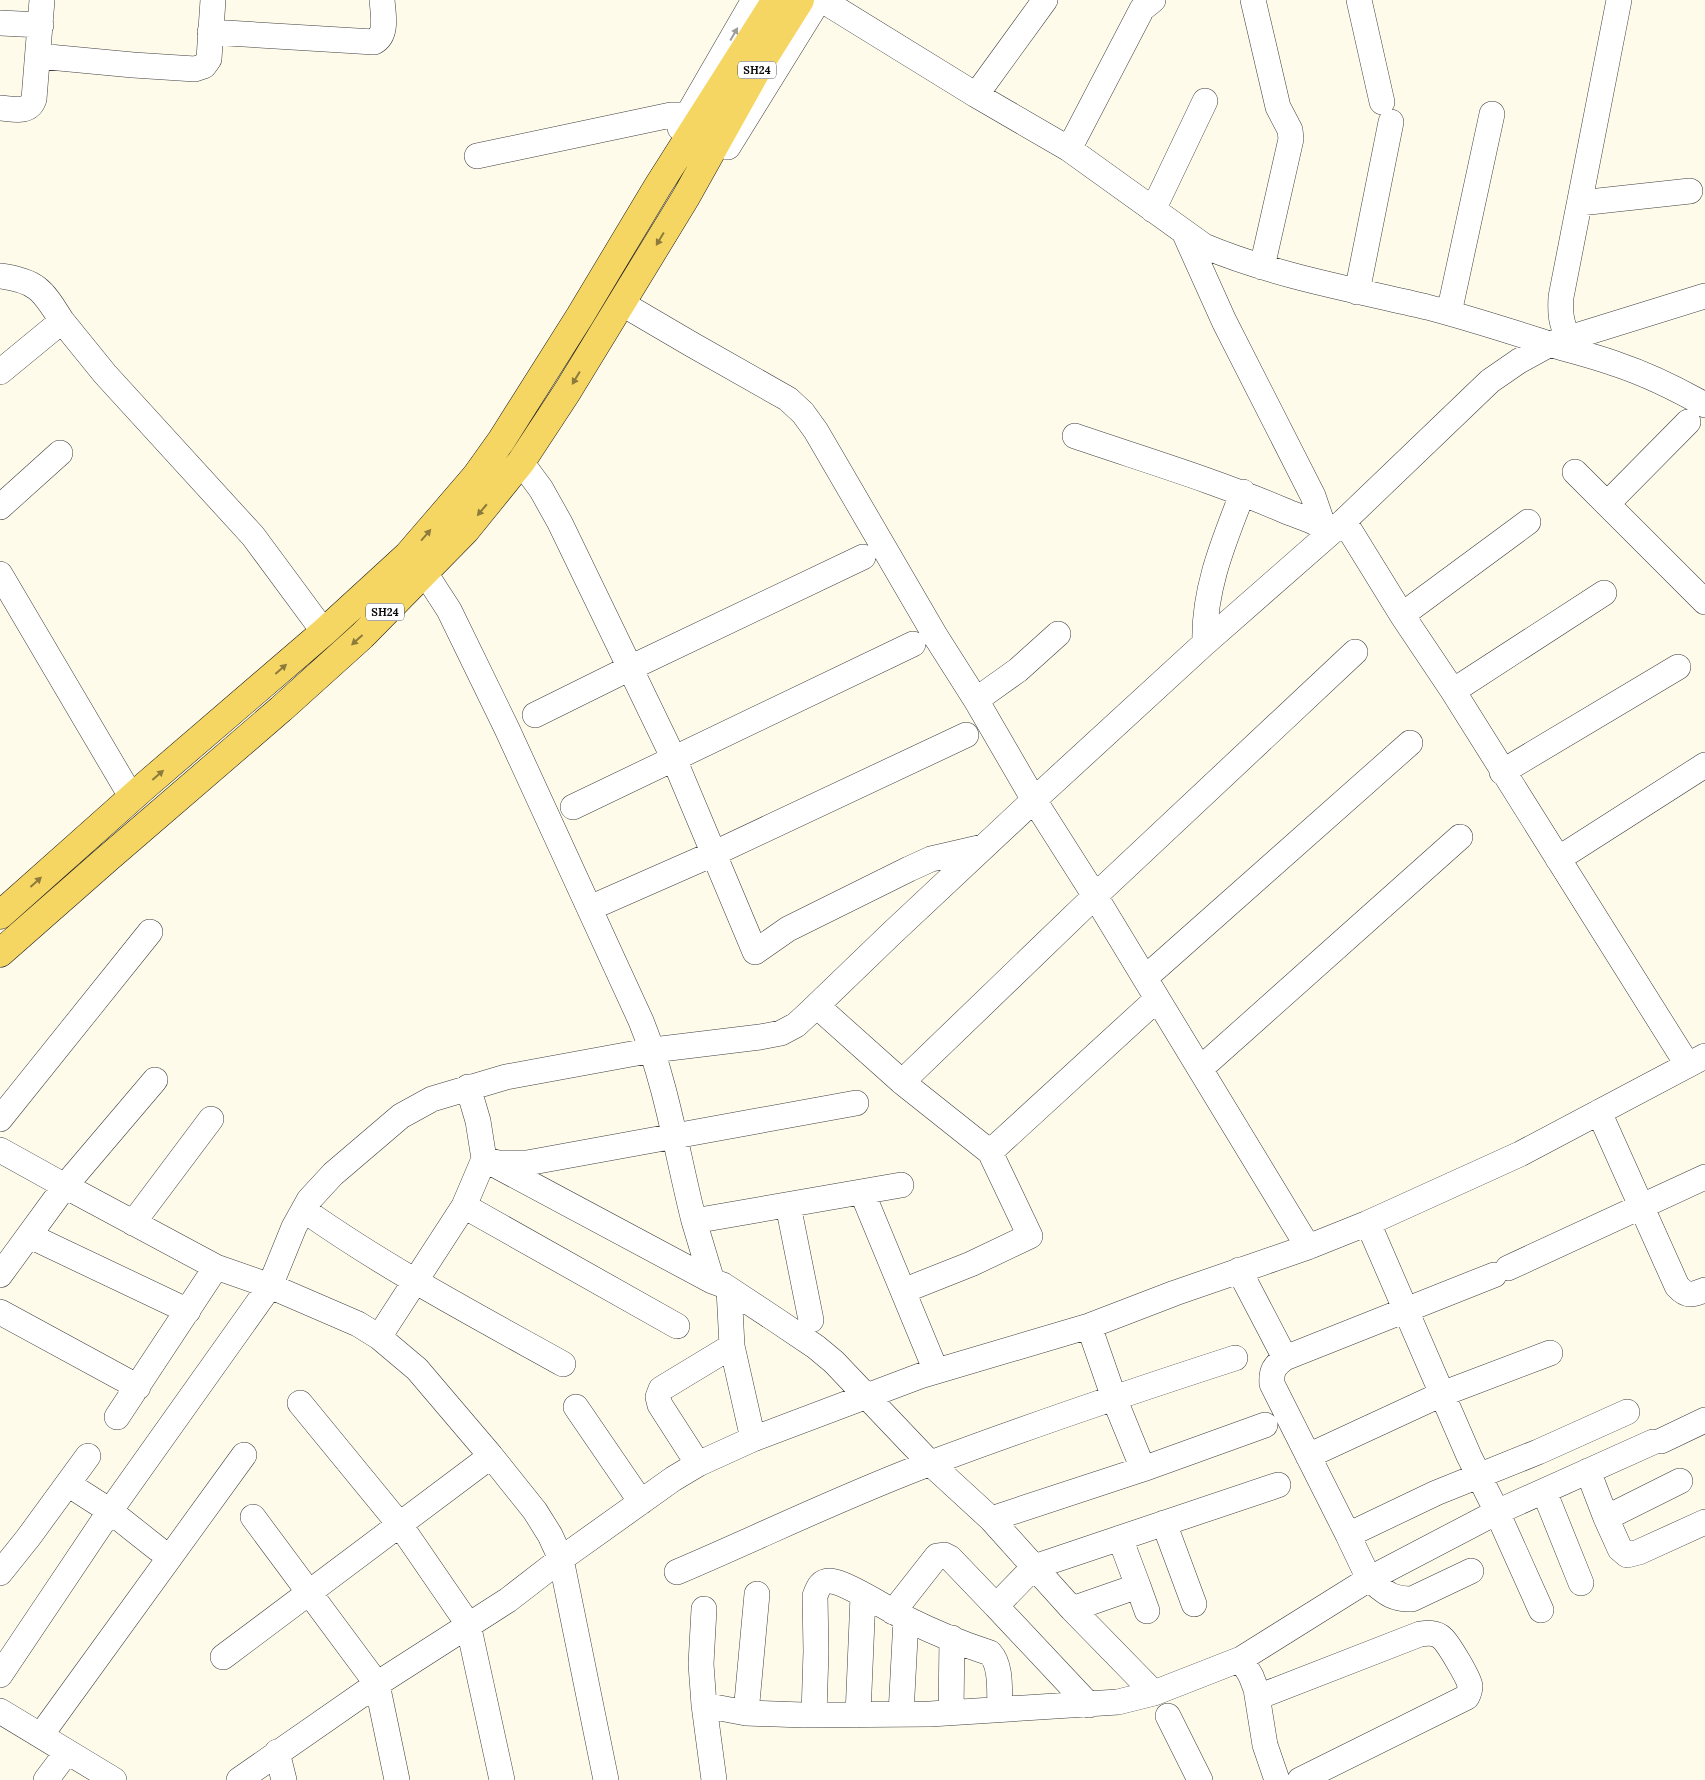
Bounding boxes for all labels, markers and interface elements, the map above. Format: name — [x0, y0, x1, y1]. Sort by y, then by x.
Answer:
one-way arrow — [730, 28, 739, 41]
road number: SH24 — [738, 62, 776, 78]
one-way arrow — [656, 232, 665, 246]
one-way arrow — [571, 371, 580, 384]
one-way arrow — [477, 504, 488, 517]
one-way arrow — [420, 528, 431, 541]
road number: SH24 — [366, 604, 404, 620]
one-way arrow — [352, 634, 364, 646]
one-way arrow — [275, 664, 287, 675]
one-way arrow — [151, 769, 164, 780]
one-way arrow — [30, 877, 43, 888]

